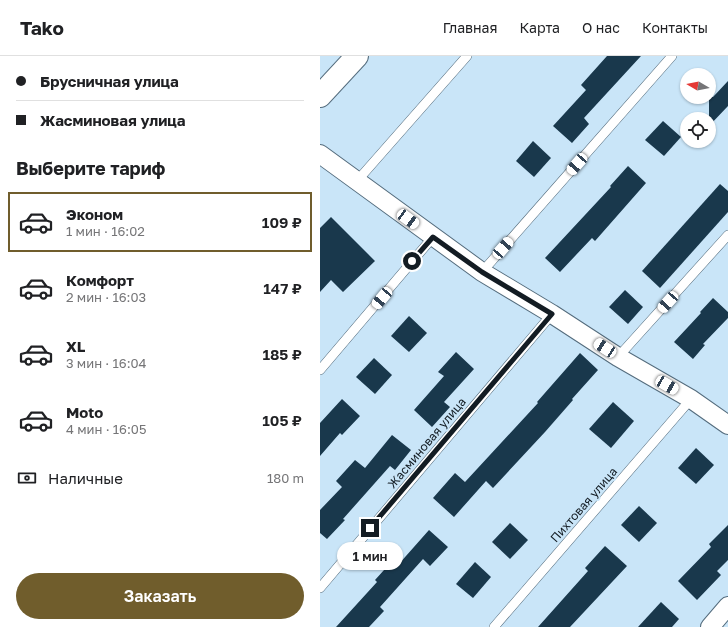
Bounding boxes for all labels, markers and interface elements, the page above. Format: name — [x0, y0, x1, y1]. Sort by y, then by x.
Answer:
text: Tako — [20, 16, 64, 39]
text: Главная — [443, 19, 497, 36]
text: Карта — [519, 19, 560, 36]
text: О нас — [582, 19, 620, 36]
text: Контакты — [642, 19, 708, 36]
north arrow — [680, 68, 716, 104]
map controls — [680, 68, 716, 148]
text: Брусничная улица — [40, 72, 179, 90]
text: Жасминовая улица — [40, 111, 186, 129]
button: locate — [680, 112, 716, 148]
car — [565, 151, 589, 177]
text: Выберите тариф — [16, 157, 165, 179]
icon: car — [18, 204, 54, 240]
text: Эконом — [66, 205, 123, 223]
car — [395, 207, 421, 231]
text: 109 ₽ — [262, 213, 302, 231]
text: 1 мин · 16:02 — [66, 223, 145, 239]
car — [491, 235, 515, 261]
route start — [403, 252, 421, 270]
icon: car — [18, 270, 54, 306]
text: Комфорт — [66, 271, 134, 289]
text: 147 ₽ — [263, 279, 302, 297]
car — [370, 285, 394, 311]
text: 2 мин · 16:03 — [66, 289, 146, 305]
car — [656, 289, 680, 315]
icon: car — [18, 336, 54, 372]
car — [592, 336, 618, 360]
text: XL — [66, 337, 85, 355]
text: 185 ₽ — [262, 345, 302, 363]
text: 3 мин · 16:04 — [66, 355, 147, 371]
car — [654, 374, 680, 396]
street label: Жасминовая улица — [384, 394, 469, 491]
icon: car — [18, 402, 54, 438]
text: Moto — [66, 403, 103, 421]
text: 105 ₽ — [262, 411, 302, 429]
text: 4 мин · 16:05 — [66, 421, 146, 437]
street label: Пихтовая улица — [547, 464, 620, 545]
icon: cash — [16, 467, 38, 489]
text: Наличные — [48, 469, 123, 487]
text: 180 m — [267, 470, 304, 486]
route end — [361, 519, 379, 537]
callout: 1 мин — [337, 542, 403, 570]
text: 1 мин — [352, 548, 388, 564]
button: Заказать — [16, 573, 304, 619]

